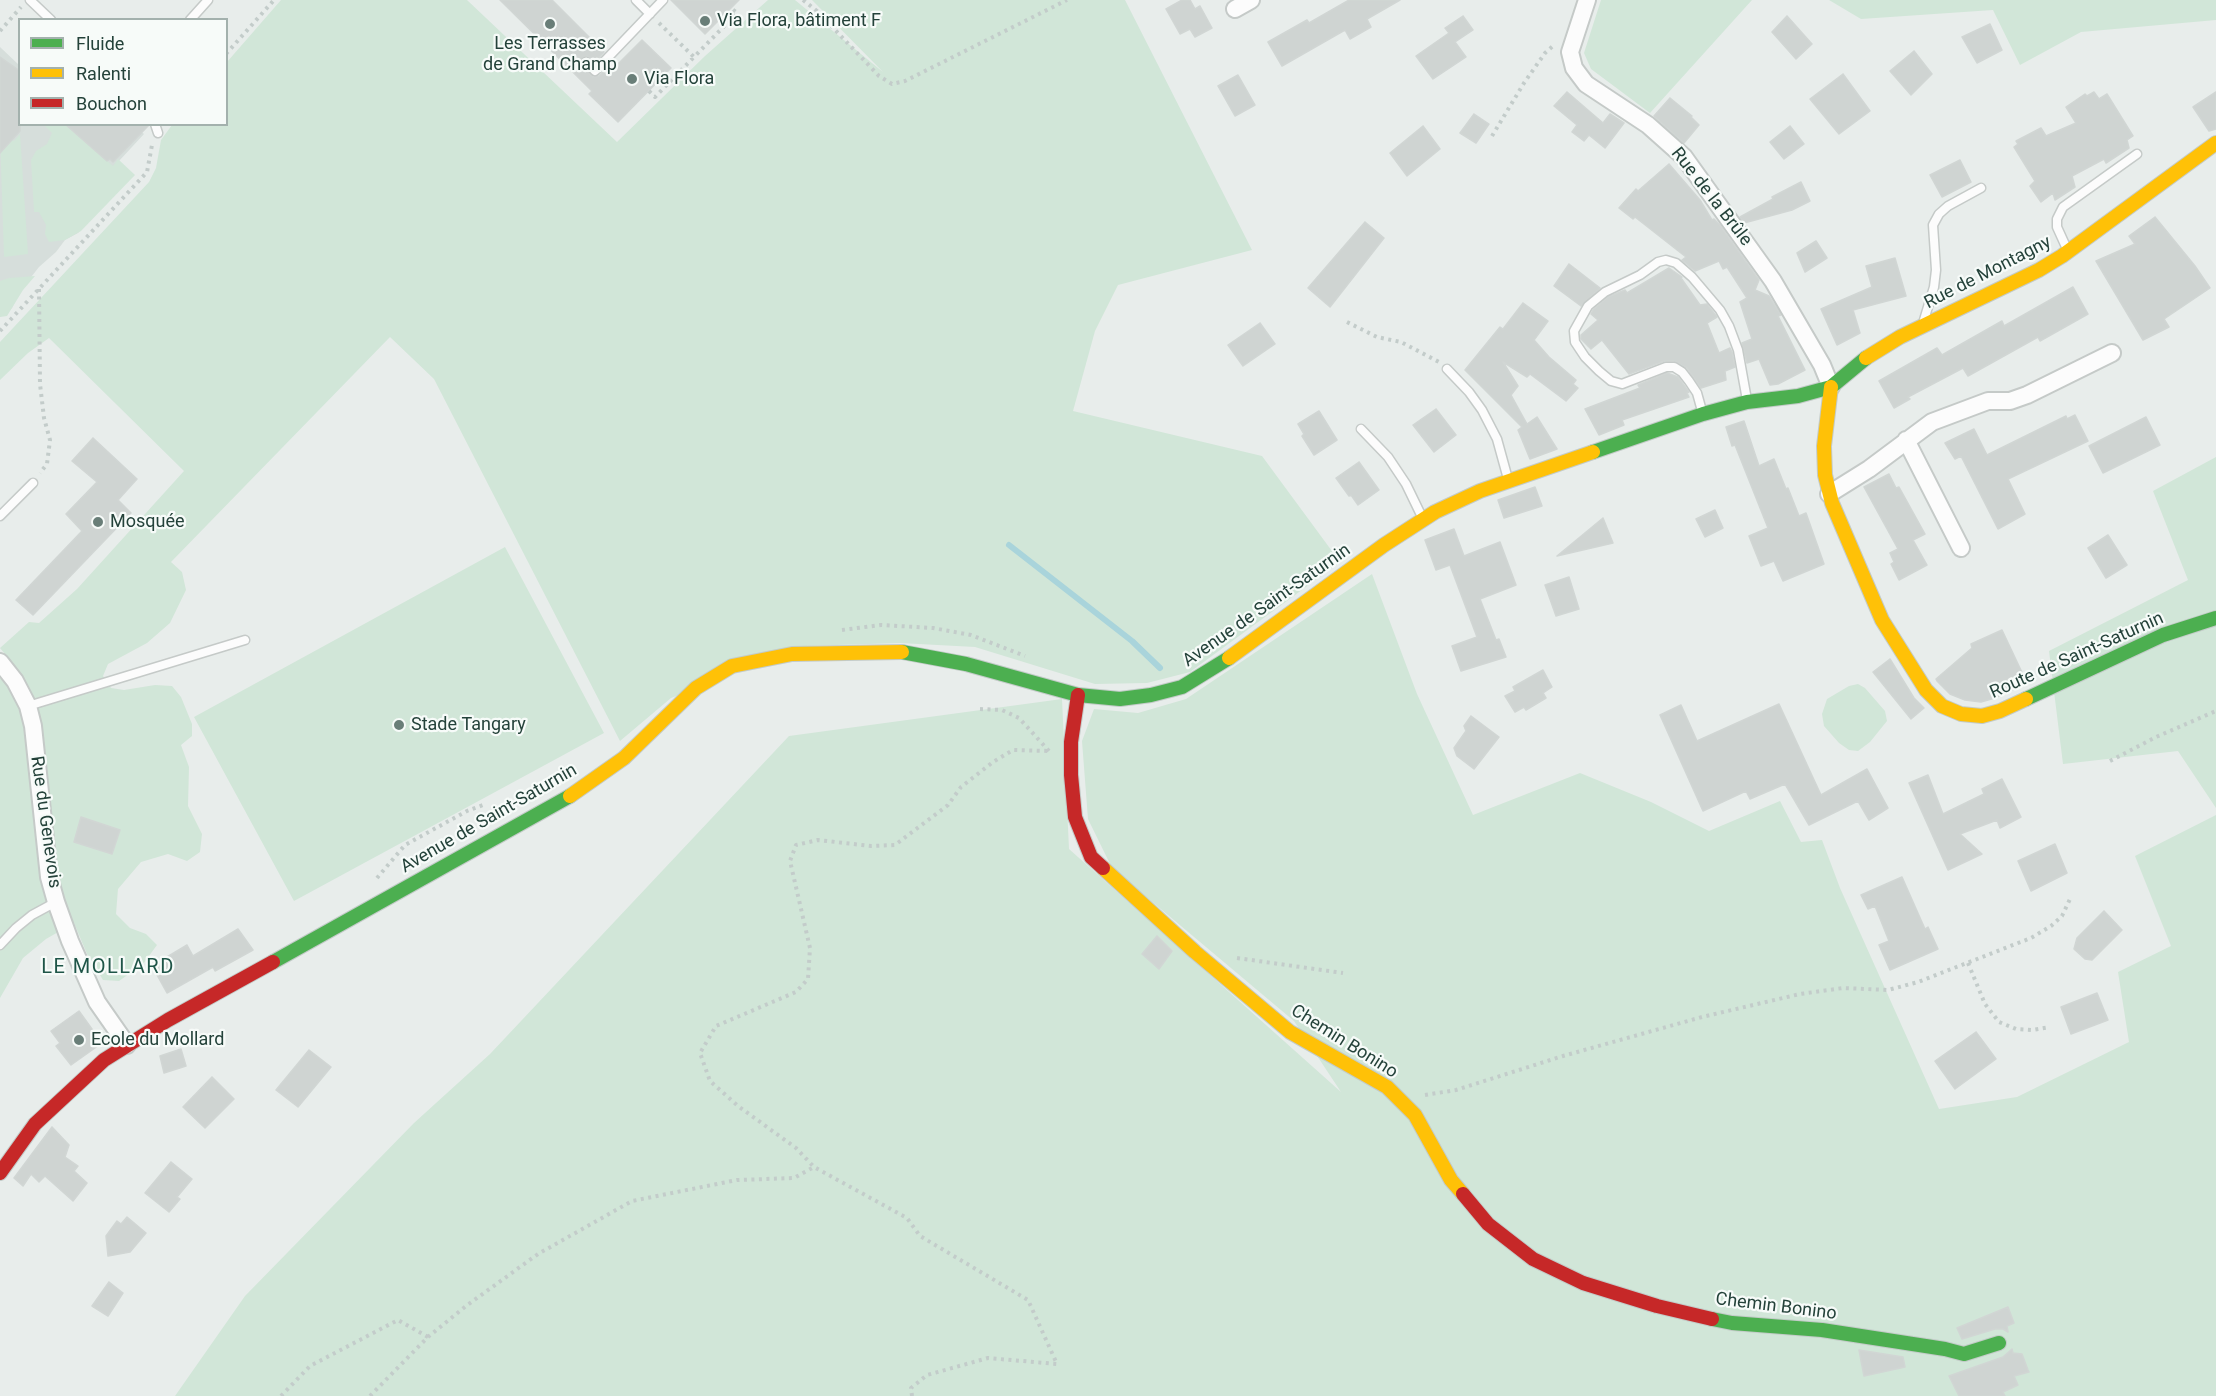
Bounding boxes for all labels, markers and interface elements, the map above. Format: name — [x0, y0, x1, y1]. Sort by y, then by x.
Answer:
place label: Via Flora, bâtiment F — [717, 10, 881, 32]
marker: Via Flora, bâtiment F — [698, 14, 712, 28]
marker: Les Terrasses de Grand Champ — [543, 17, 557, 31]
legend — [18, 18, 228, 126]
text: Fluide — [76, 33, 124, 54]
place label: Les Terrasses de Grand Champ — [483, 33, 617, 76]
text: Ralenti — [76, 63, 131, 84]
place label: Via Flora — [644, 68, 714, 90]
marker: Via Flora — [625, 72, 639, 86]
text: Bouchon — [76, 93, 147, 114]
street label: Rue de la Brûle — [1666, 143, 1756, 251]
street label: Rue de Montagny — [1921, 232, 2055, 314]
place label: Mosquée — [110, 511, 185, 533]
marker: Mosquée — [91, 515, 105, 529]
street label: Avenue de Saint-Saturnin — [1179, 540, 1355, 672]
street label: Route de Saint-Saturnin — [1987, 608, 2167, 704]
place label: Stade Tangary — [411, 714, 526, 736]
marker: Stade Tangary — [392, 718, 406, 732]
street label: Rue du Genevois — [25, 755, 65, 889]
street label: Avenue de Saint-Saturnin — [397, 760, 581, 878]
district label: LE MOLLARD — [41, 956, 175, 980]
street label: Chemin Bonino — [1287, 1001, 1401, 1083]
place label: Ecole du Mollard — [91, 1029, 224, 1051]
marker: Ecole du Mollard — [72, 1033, 86, 1047]
street label: Chemin Bonino — [1714, 1289, 1838, 1325]

